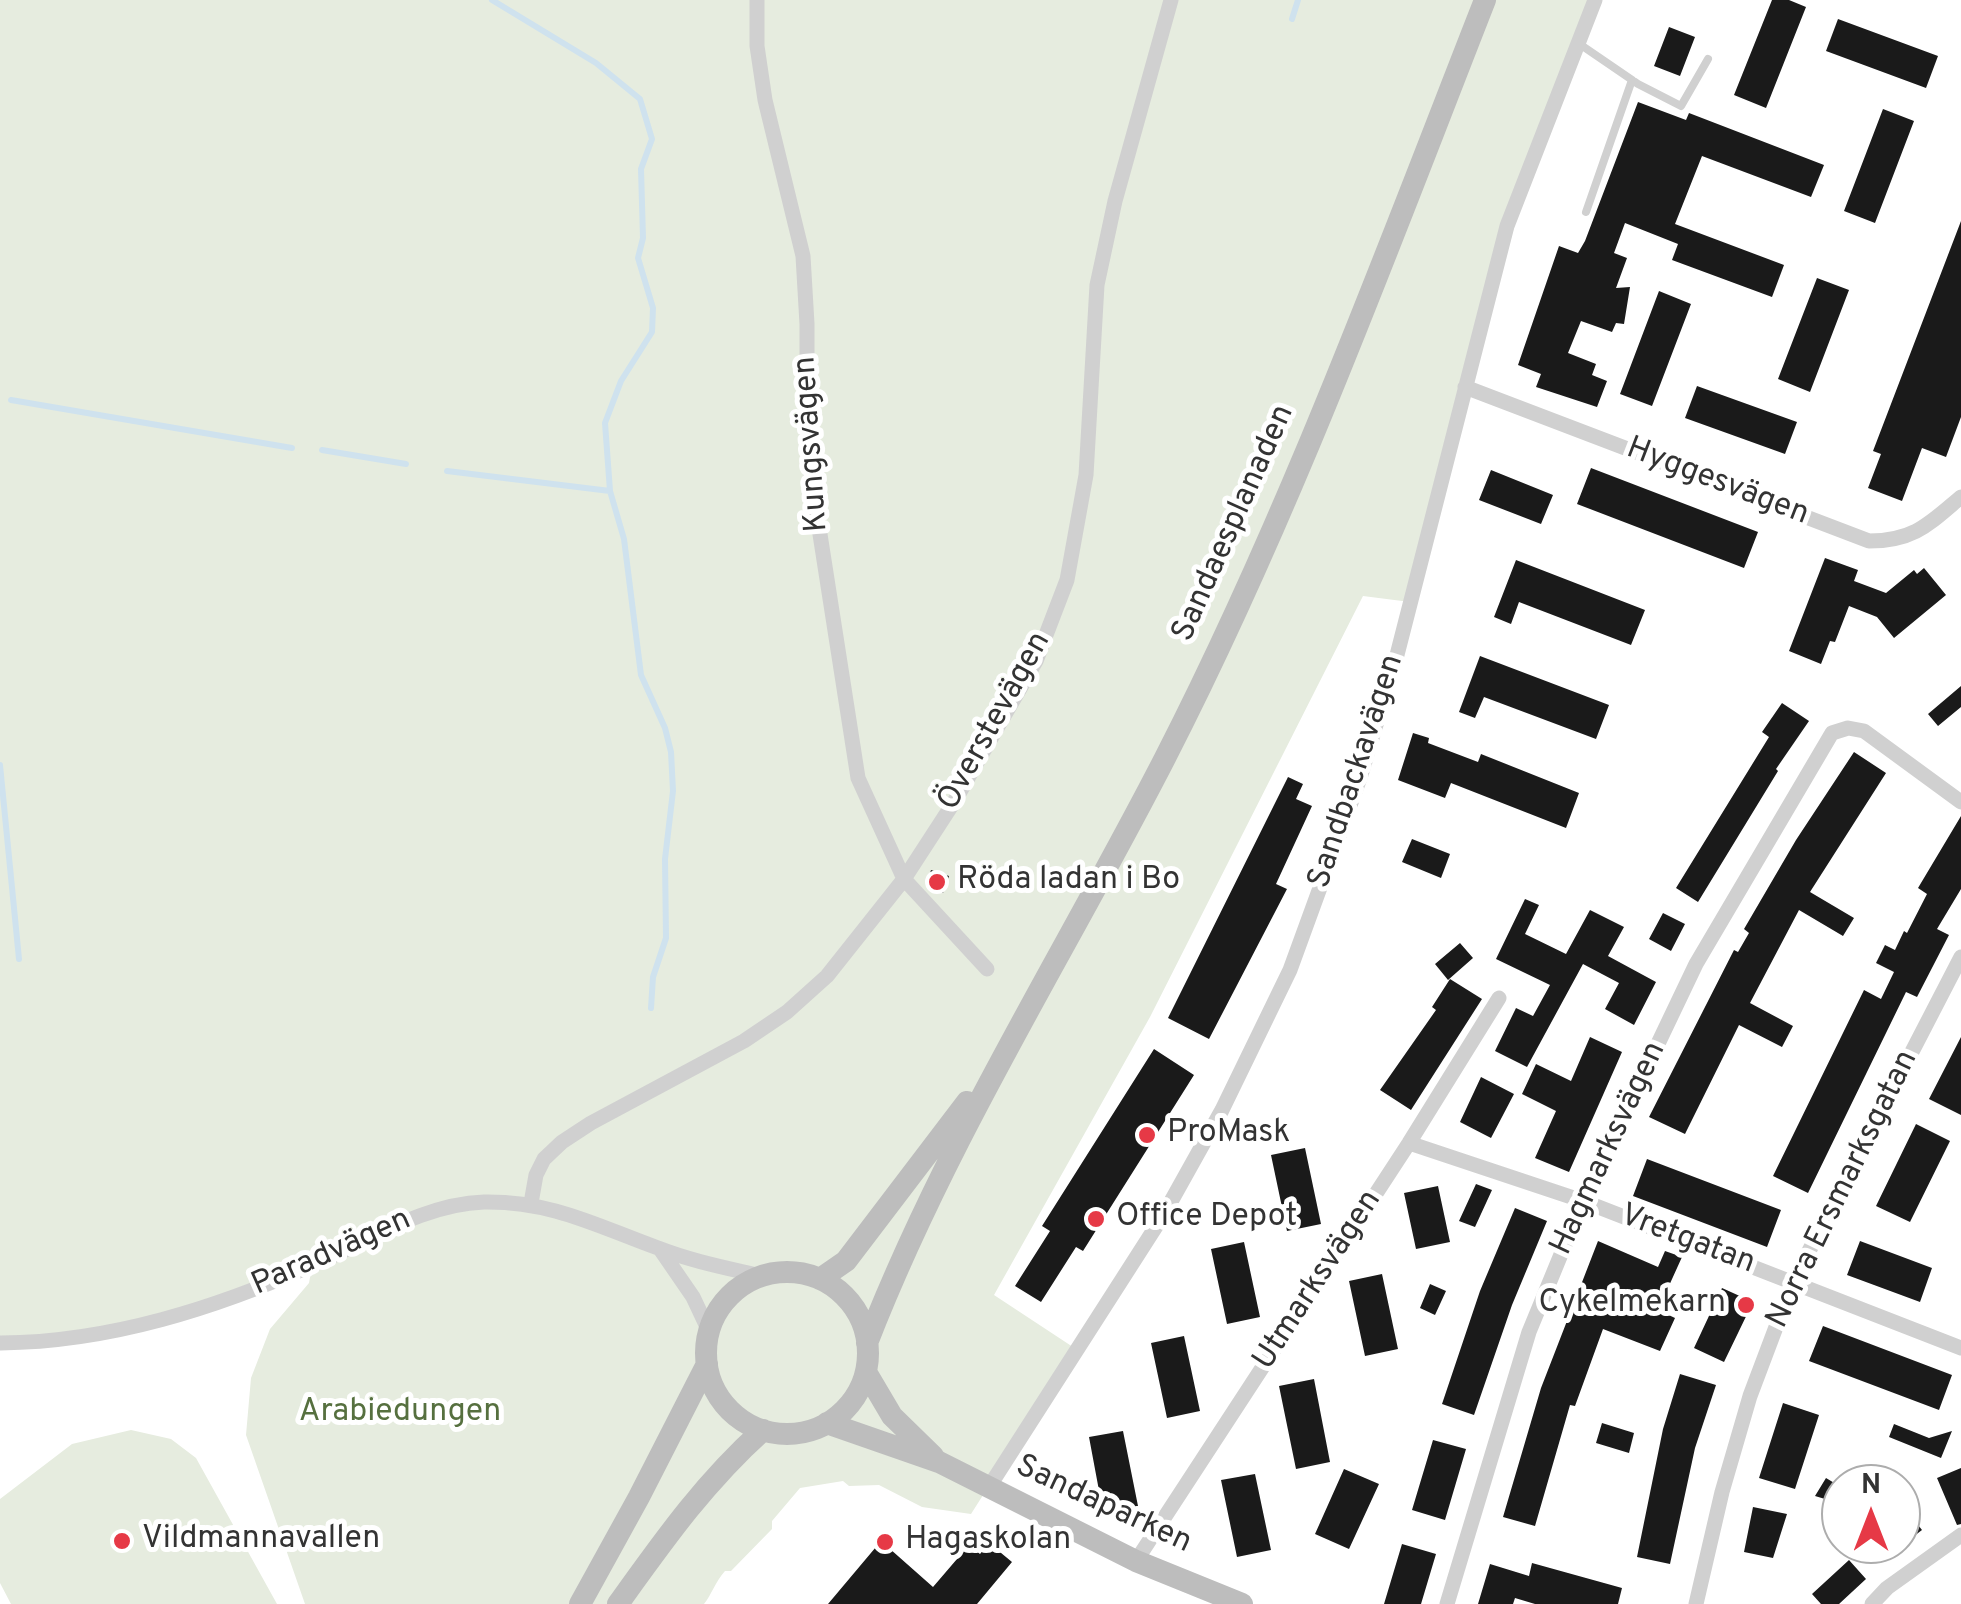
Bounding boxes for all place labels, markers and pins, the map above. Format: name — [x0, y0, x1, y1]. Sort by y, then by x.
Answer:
place label: Röda ladan i Bo — [957, 863, 1180, 901]
marker: Röda ladan i Bo — [926, 871, 948, 893]
place label: ProMask — [1167, 1116, 1290, 1154]
marker: ProMask — [1136, 1124, 1158, 1146]
place label: Office Depot — [1116, 1200, 1297, 1238]
marker: Office Depot — [1085, 1208, 1107, 1230]
place label: Cykelmekarn — [1538, 1286, 1726, 1324]
marker: Cykelmekarn — [1735, 1294, 1757, 1316]
place label: Vildmannavallen — [142, 1522, 380, 1560]
place label: Hagaskolan — [905, 1523, 1071, 1561]
marker: Vildmannavallen — [111, 1530, 133, 1552]
marker: Hagaskolan — [874, 1531, 896, 1553]

